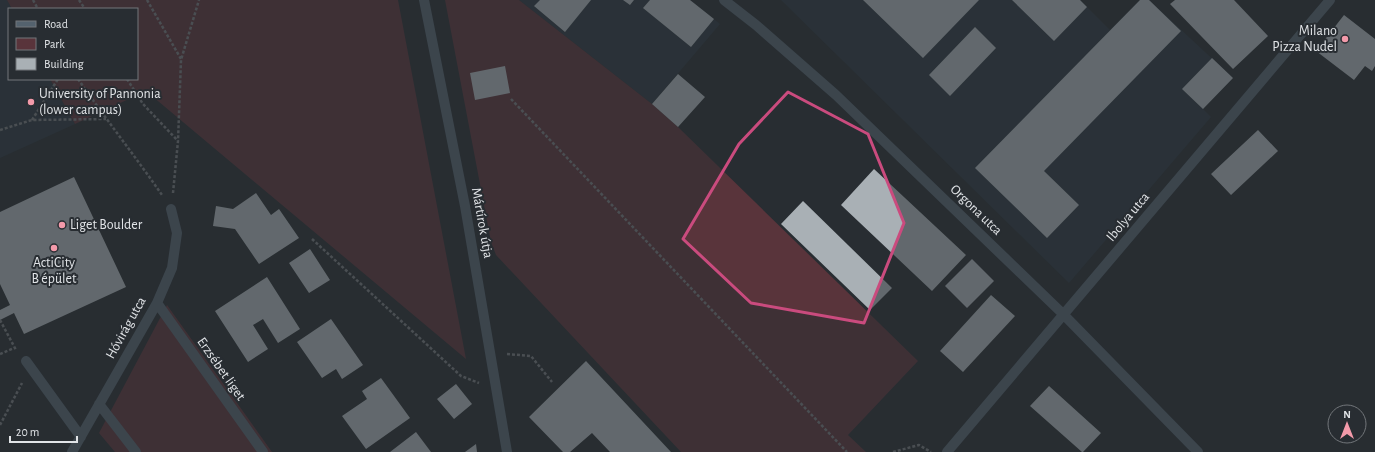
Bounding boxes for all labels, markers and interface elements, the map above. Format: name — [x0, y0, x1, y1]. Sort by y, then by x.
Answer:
legend — [8, 8, 138, 80]
text: Road — [44, 18, 68, 30]
place label: Milano Pizza Nudel — [1272, 24, 1337, 54]
marker: Milano Pizza Nudel — [1340, 34, 1350, 44]
text: Park — [44, 38, 65, 50]
text: Building — [44, 58, 84, 70]
place label: University of Pannonia (lower campus) — [39, 87, 161, 117]
marker: University of Pannonia (lower campus) — [26, 97, 36, 107]
street label: Orgona utca — [947, 182, 1005, 238]
street label: Mártírok útja — [469, 187, 495, 260]
street label: Ibolya utca — [1104, 190, 1153, 244]
place label: Liget Boulder — [70, 218, 143, 232]
marker: Liget Boulder — [57, 220, 67, 230]
marker: ActiCity B épület — [49, 243, 59, 253]
place label: ActiCity B épület — [32, 256, 77, 286]
street label: Hóvirág utca — [103, 294, 149, 361]
street label: Erzsébet liget — [194, 335, 248, 404]
north arrow — [1327, 404, 1367, 444]
text: N — [1343, 409, 1351, 420]
scale bar — [10, 418, 77, 444]
text: 20 m — [16, 426, 39, 438]

